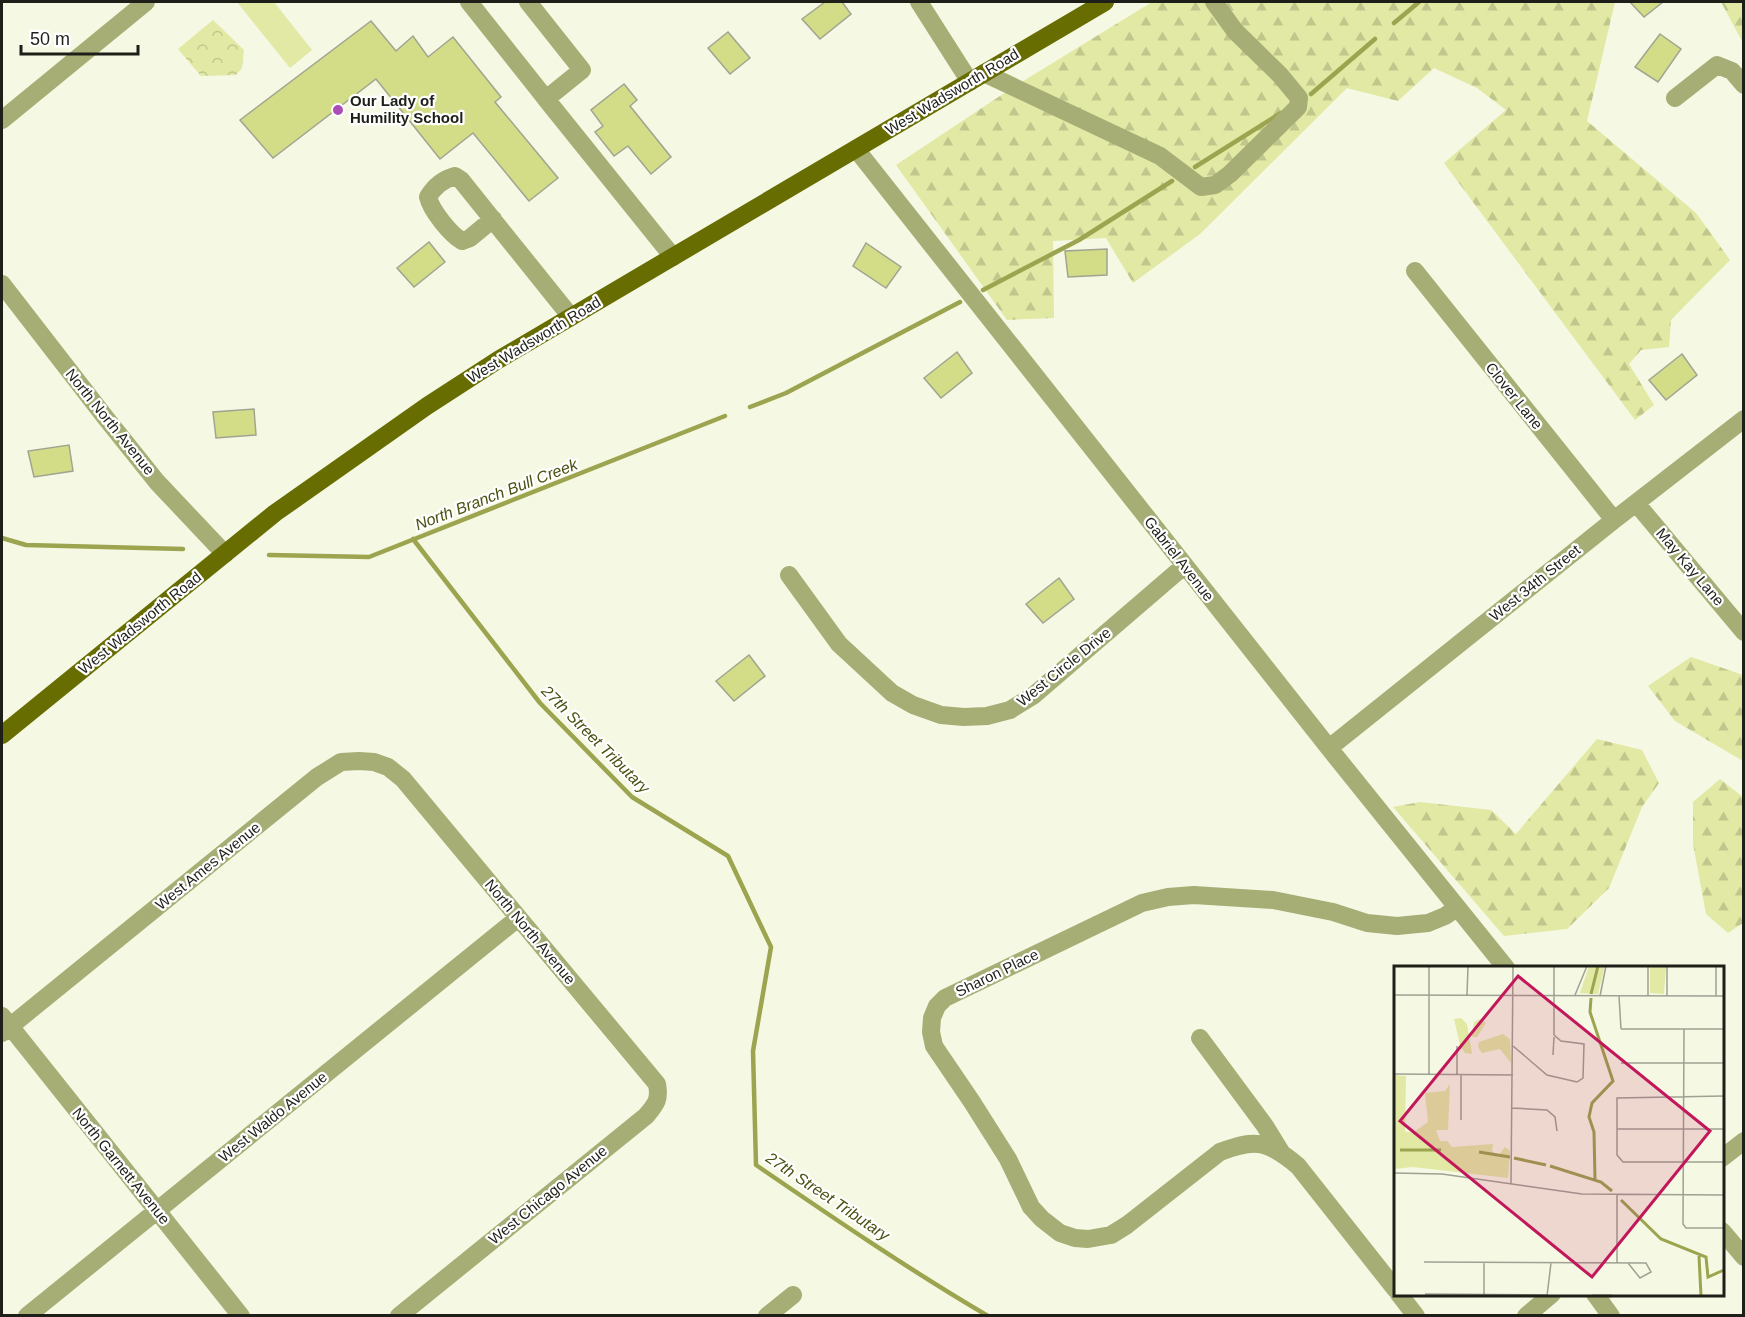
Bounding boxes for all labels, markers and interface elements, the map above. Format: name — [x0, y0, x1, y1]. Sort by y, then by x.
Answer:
scale bar — [21, 18, 138, 56]
text: 50 m — [30, 29, 70, 49]
street label: West Wadsworth Road — [882, 45, 1022, 138]
place label: Our Lady of Humility School — [350, 92, 463, 126]
marker: Our Lady of Humility School — [331, 103, 345, 117]
street label: West Wadsworth Road — [464, 293, 604, 386]
street label: Clover Lane — [1482, 359, 1546, 432]
street label: North North Avenue — [62, 365, 158, 478]
water label: North Branch Bull Creek — [413, 455, 581, 533]
street label: Gabriel Avenue — [1141, 513, 1218, 604]
street label: May Kay Lane — [1653, 524, 1728, 609]
street label: West 34th Street — [1486, 540, 1584, 624]
street label: West Wadsworth Road — [75, 568, 204, 677]
street label: West Circle Drive — [1013, 624, 1114, 710]
water label: 27th Street Tributary — [538, 681, 654, 797]
street label: West Ames Avenue — [152, 818, 263, 913]
street label: North North Avenue — [482, 876, 579, 988]
street label: Sharon Place — [953, 945, 1041, 1000]
inset map — [1394, 966, 1724, 1296]
street label: West Waldo Avenue — [215, 1068, 330, 1165]
street label: North Garnett Avenue — [69, 1104, 174, 1227]
street label: West Chicago Avenue — [485, 1142, 610, 1247]
water label: 27th Street Tributary — [762, 1148, 893, 1244]

